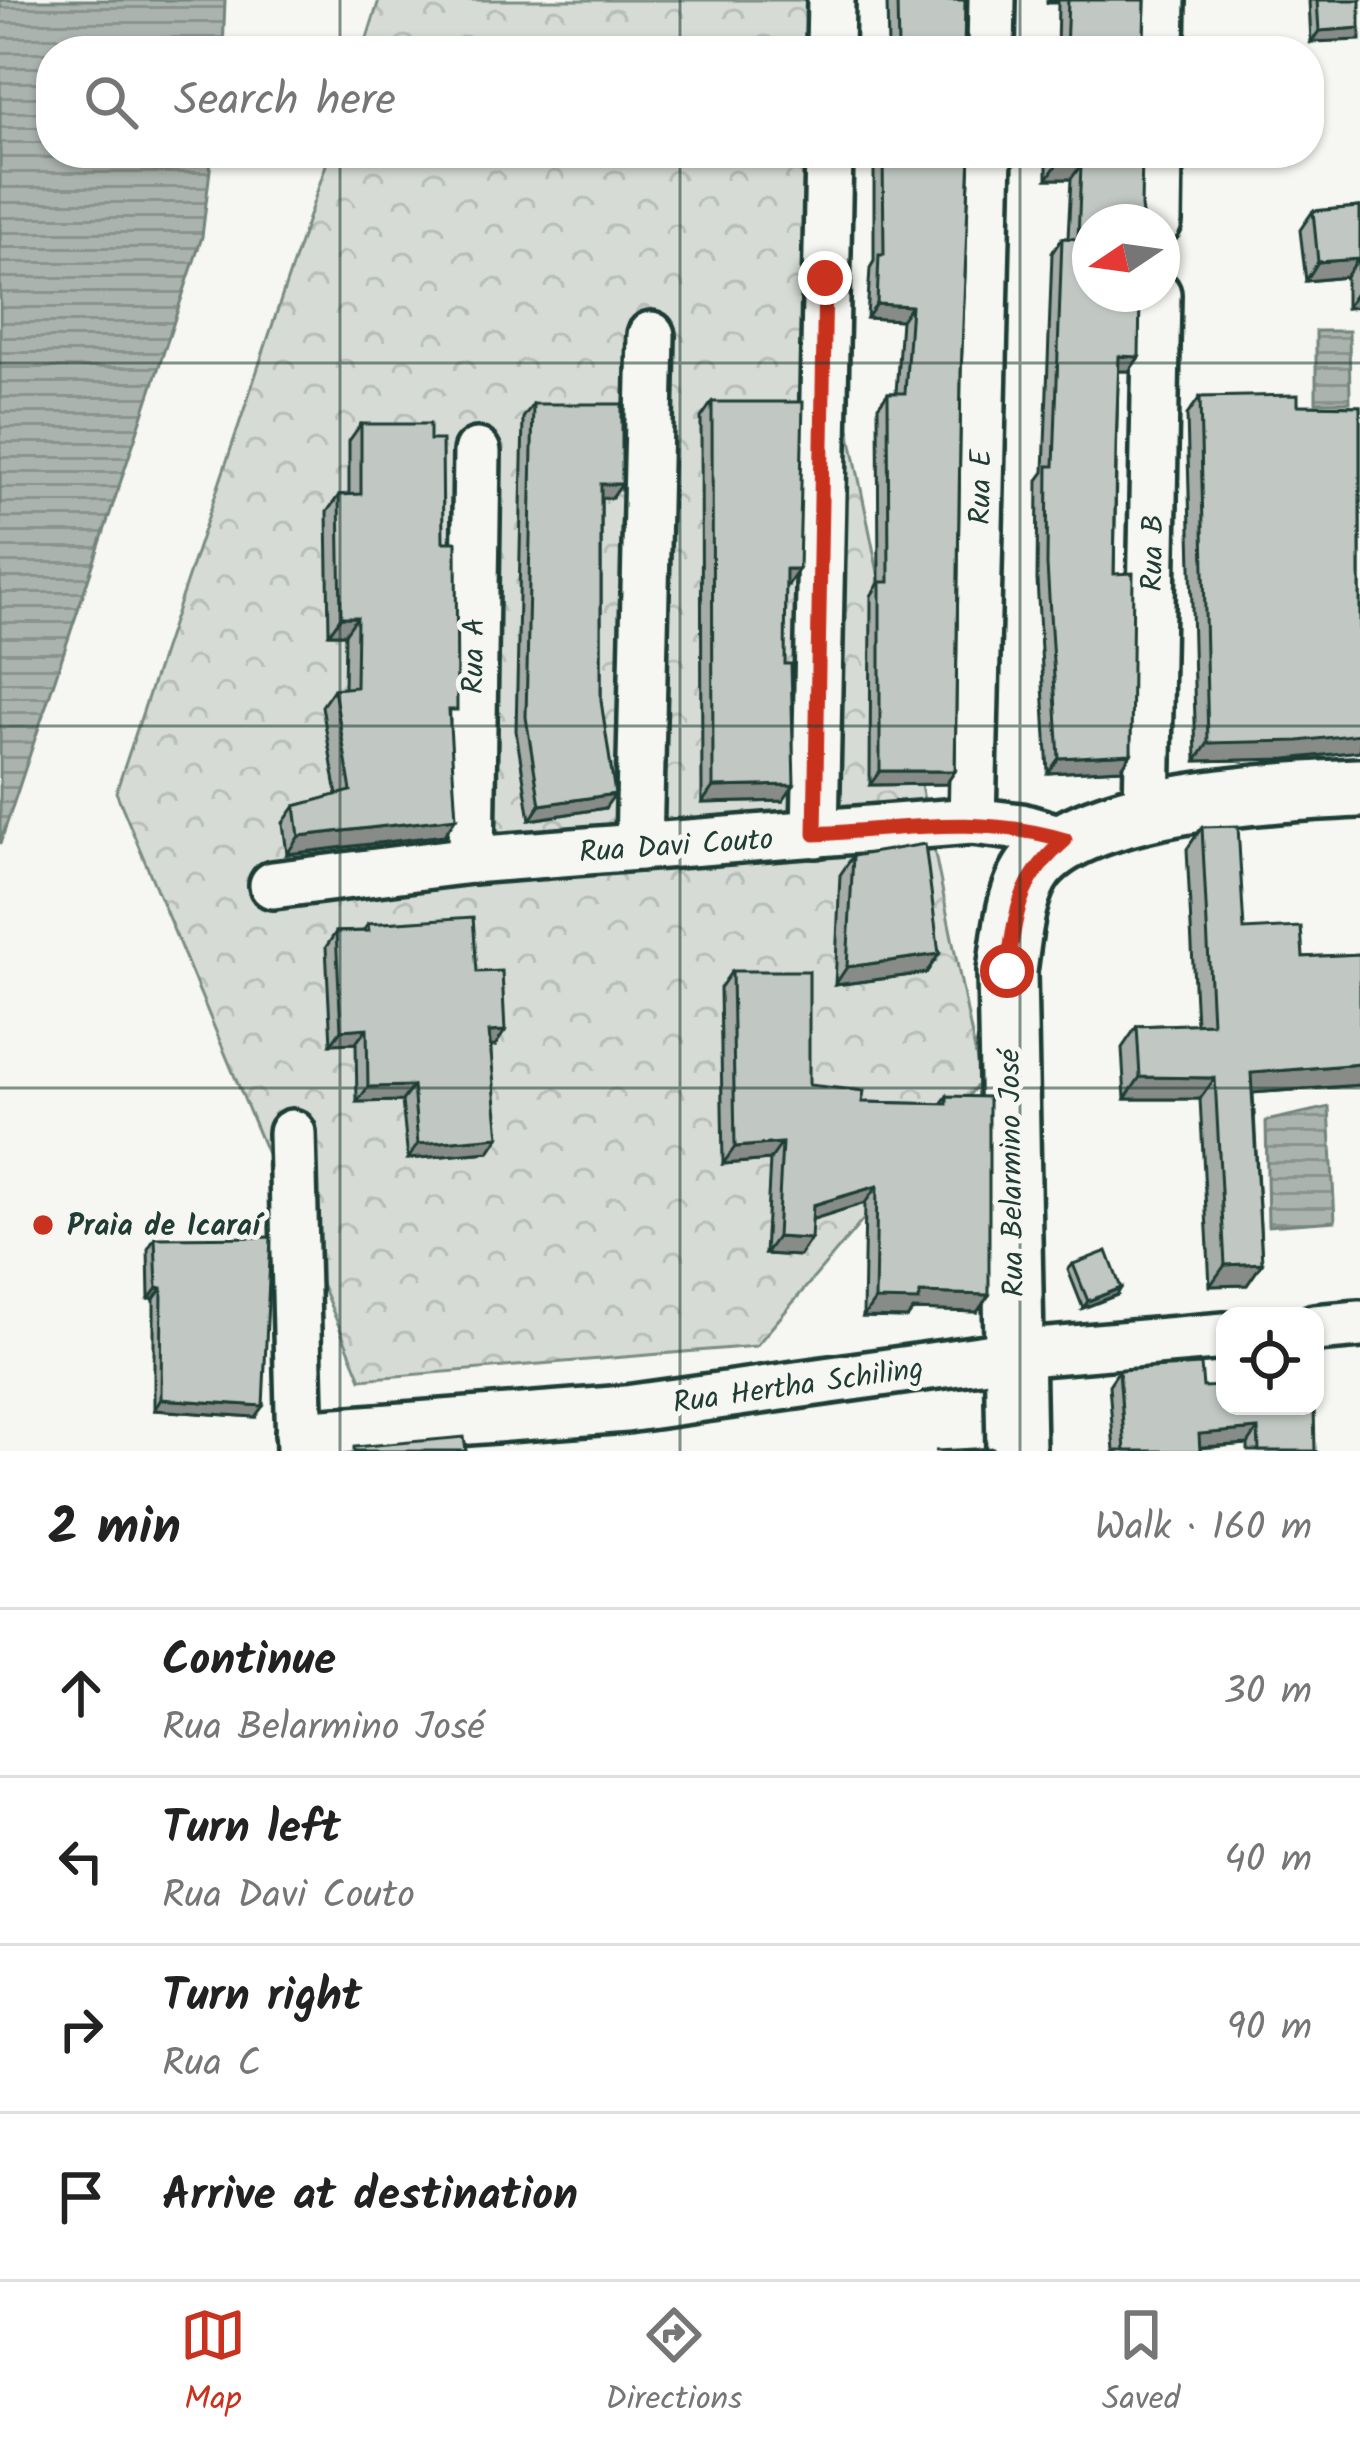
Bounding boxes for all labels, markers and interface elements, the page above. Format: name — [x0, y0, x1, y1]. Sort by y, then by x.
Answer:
search box — [36, 36, 1324, 168]
text: Search here — [174, 66, 396, 138]
icon: search — [78, 69, 144, 135]
north arrow — [1072, 204, 1180, 312]
route end — [798, 251, 852, 305]
street label: Rua E — [957, 447, 1007, 525]
street label: Rua B — [1129, 514, 1179, 592]
street label: Rua A — [450, 617, 500, 695]
street label: Rua Davi Couto — [577, 816, 775, 878]
route start — [980, 944, 1034, 998]
street label: Rua Belarmino José — [987, 1047, 1039, 1297]
place label: Praia de Icaraí — [67, 1203, 265, 1251]
marker: Praia de Icaraí — [30, 1212, 56, 1238]
map controls — [1216, 1307, 1324, 1415]
button: locate — [1216, 1307, 1324, 1415]
street label: Rua Hertha Schiling — [670, 1346, 927, 1428]
text: 2 min — [48, 1489, 181, 1570]
text: Walk · 160 m — [1095, 1498, 1312, 1560]
text: Continue — [162, 1626, 336, 1698]
icon: ahead — [48, 1660, 114, 1726]
text: 30 m — [1224, 1662, 1312, 1724]
text: Rua Belarmino José — [162, 1698, 485, 1760]
text: Turn left — [162, 1794, 341, 1866]
icon: left — [48, 1828, 114, 1894]
text: 40 m — [1224, 1830, 1312, 1892]
text: Rua Davi Couto — [162, 1866, 415, 1928]
text: Turn right — [162, 1962, 362, 2034]
icon: right — [48, 1996, 114, 2062]
text: 90 m — [1227, 1998, 1312, 2060]
text: Rua C — [162, 2034, 261, 2096]
text: Arrive at destination — [162, 2161, 578, 2233]
icon: arrive — [48, 2164, 114, 2230]
tab: Map — [180, 2302, 246, 2427]
tab: Directions — [605, 2302, 742, 2427]
tab: Saved — [1102, 2302, 1180, 2427]

